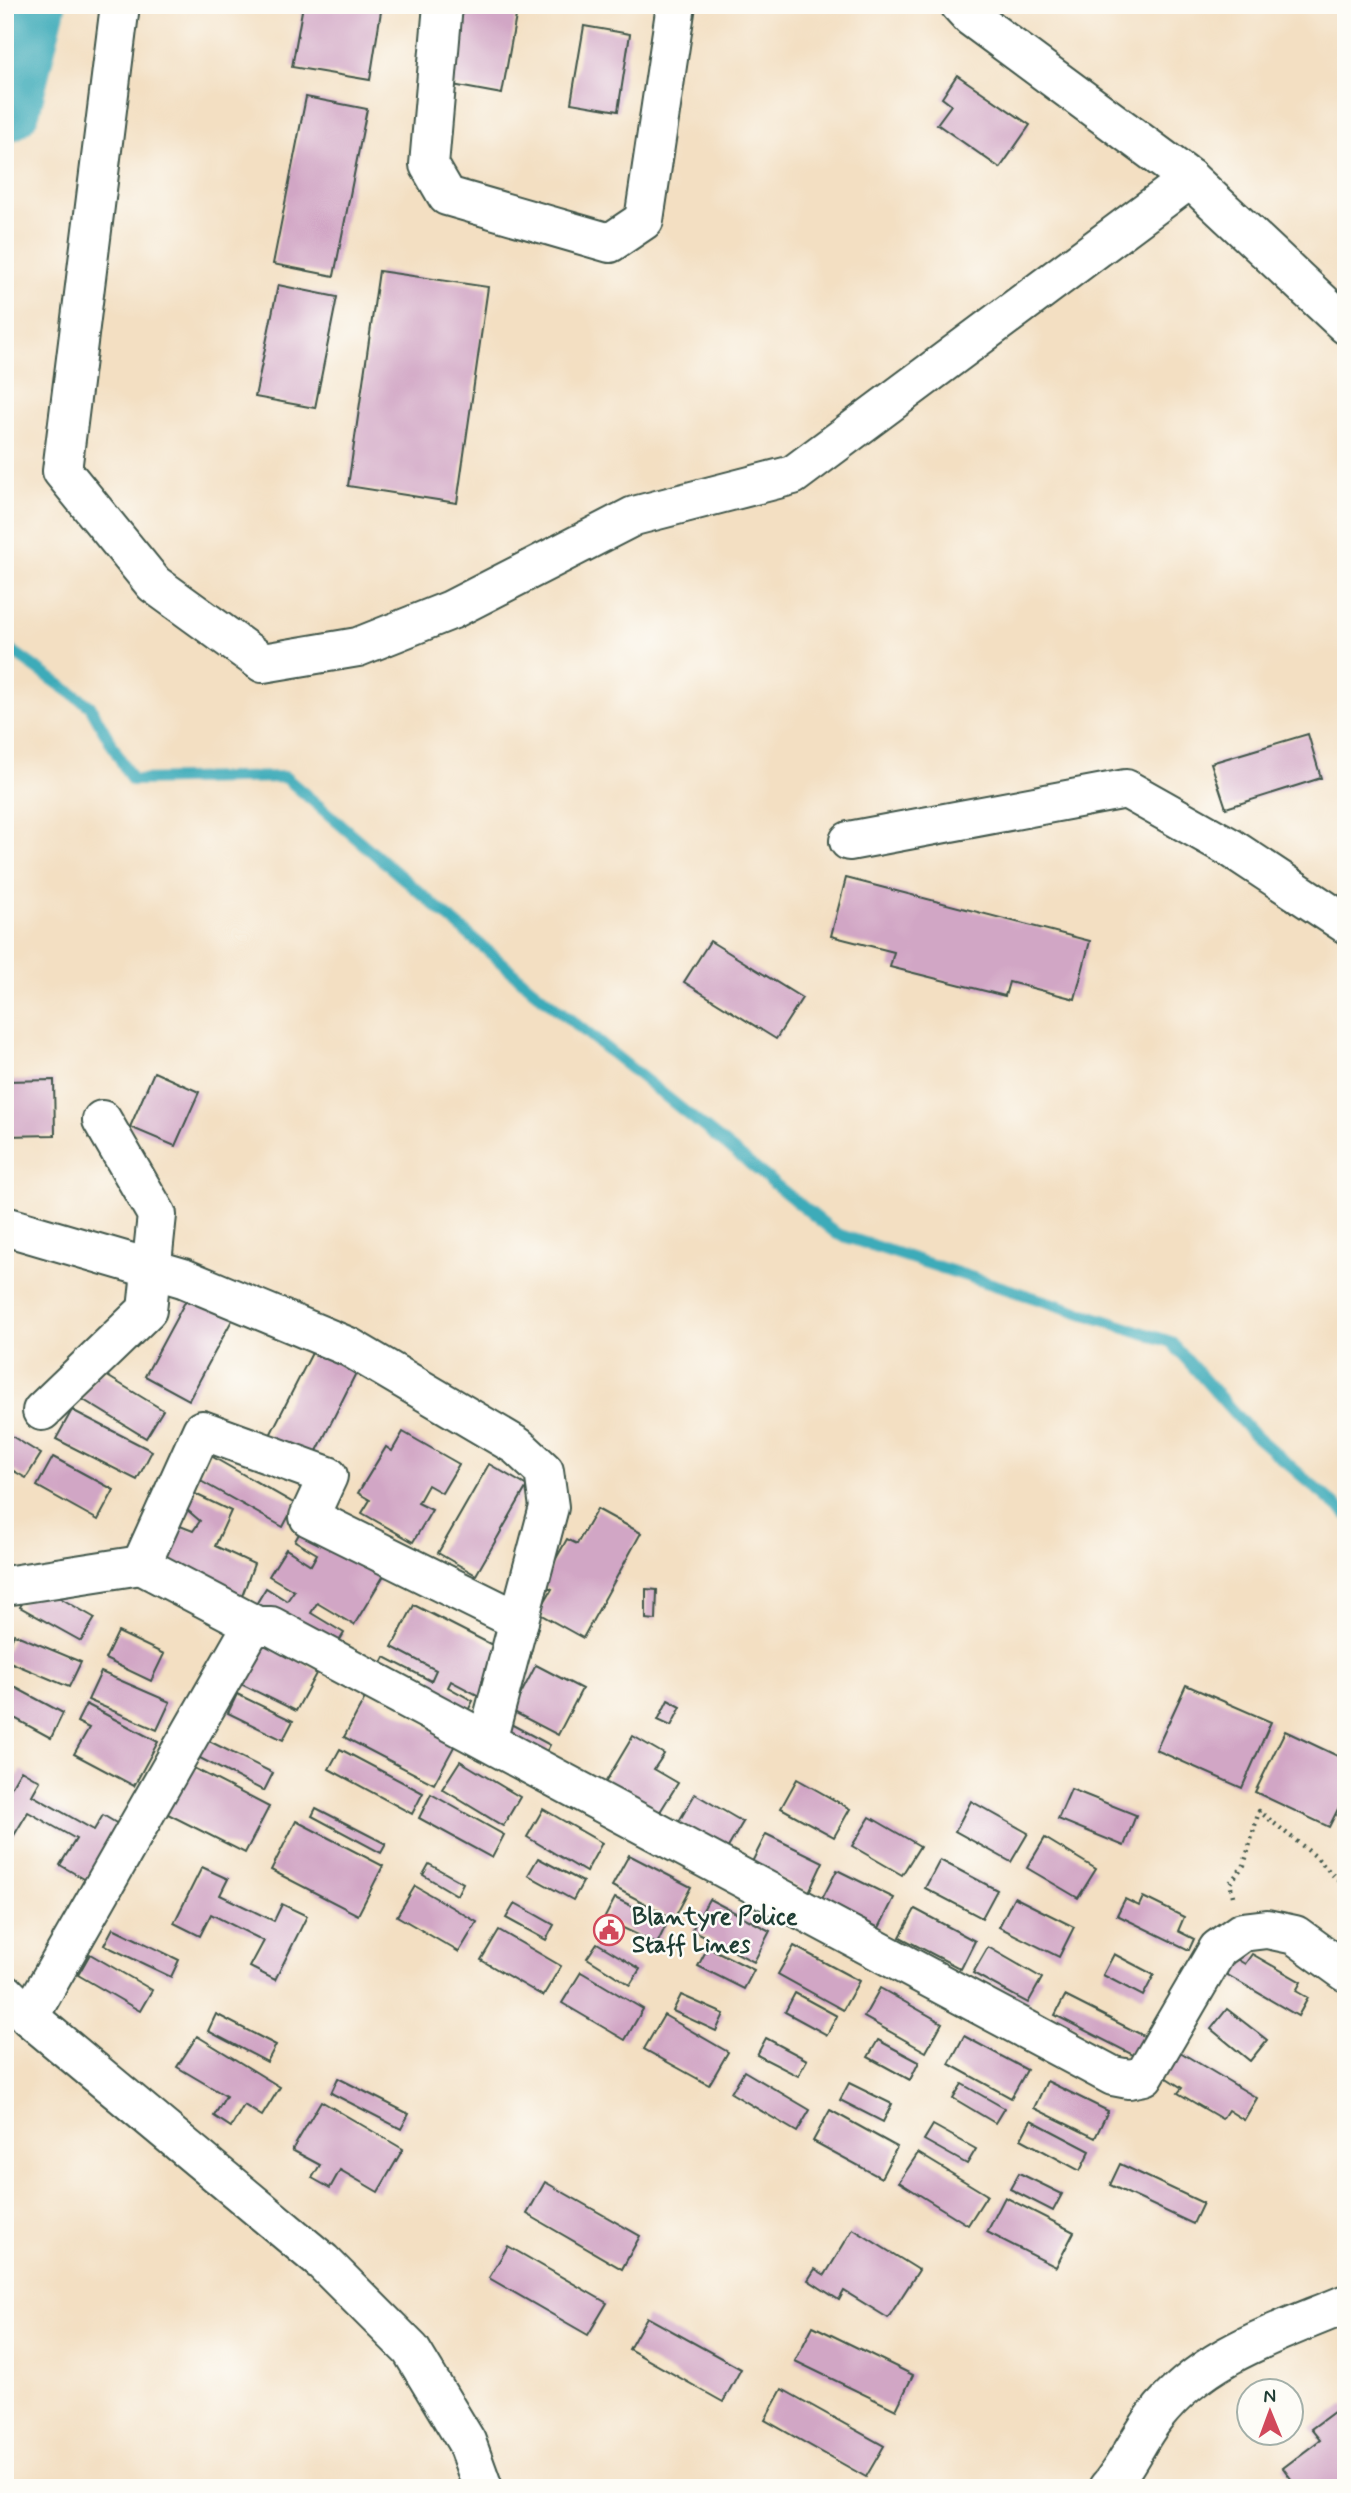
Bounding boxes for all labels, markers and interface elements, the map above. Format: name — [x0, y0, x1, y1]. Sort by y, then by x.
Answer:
place label: Blantyre Police Staff Lines — [632, 1902, 798, 1961]
public building icon: Blantyre Police Staff Lines — [592, 1913, 626, 1947]
north arrow — [1236, 2378, 1306, 2448]
text: N — [1263, 2384, 1276, 2409]

